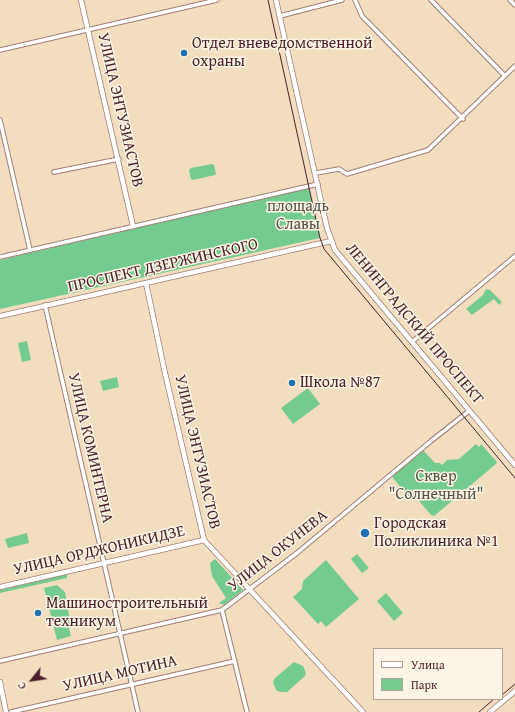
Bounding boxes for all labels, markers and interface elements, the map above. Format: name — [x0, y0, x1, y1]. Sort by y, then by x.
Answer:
street label: УЛИЦА ЭНТУЗИАСТОВ — [93, 31, 147, 189]
place label: Отдел вневедомственной охраны — [192, 34, 373, 72]
marker: Отдел вневедомственной охраны — [179, 48, 189, 58]
park label: площадь Славы — [267, 197, 329, 235]
street label: ПРОСПЕКТ ДЗЕРЖИНСКОГО — [66, 235, 260, 297]
street label: ЛЕНИНГРАДСКИЙ ПРОСПЕКТ — [341, 239, 487, 409]
street label: УЛИЦА КОМИНТЕРНА — [63, 371, 117, 525]
street label: УЛИЦА ЭНТУЗИАСТОВ — [170, 373, 224, 531]
place label: Школа №87 — [300, 373, 380, 393]
marker: Школа №87 — [287, 378, 297, 388]
park label: Сквер "Солнечный" — [388, 467, 484, 505]
street label: УЛИЦА ОКУНЕВА — [224, 506, 332, 596]
place label: Городская Поликлиника №1 — [374, 514, 499, 552]
street label: УЛИЦА ОРДЖОНИКИДЗЕ — [11, 522, 187, 580]
marker: Городская Поликлиника №1 — [359, 527, 371, 539]
place label: Машиностроительный техникум — [46, 594, 208, 632]
marker: Машиностроительный техникум — [33, 608, 43, 618]
legend — [373, 648, 503, 700]
street label: УЛИЦА МОТИНА — [61, 652, 179, 696]
text: Улица — [411, 656, 445, 673]
north arrow — [12, 660, 52, 700]
text: Парк — [411, 676, 437, 693]
text: С — [13, 679, 30, 693]

